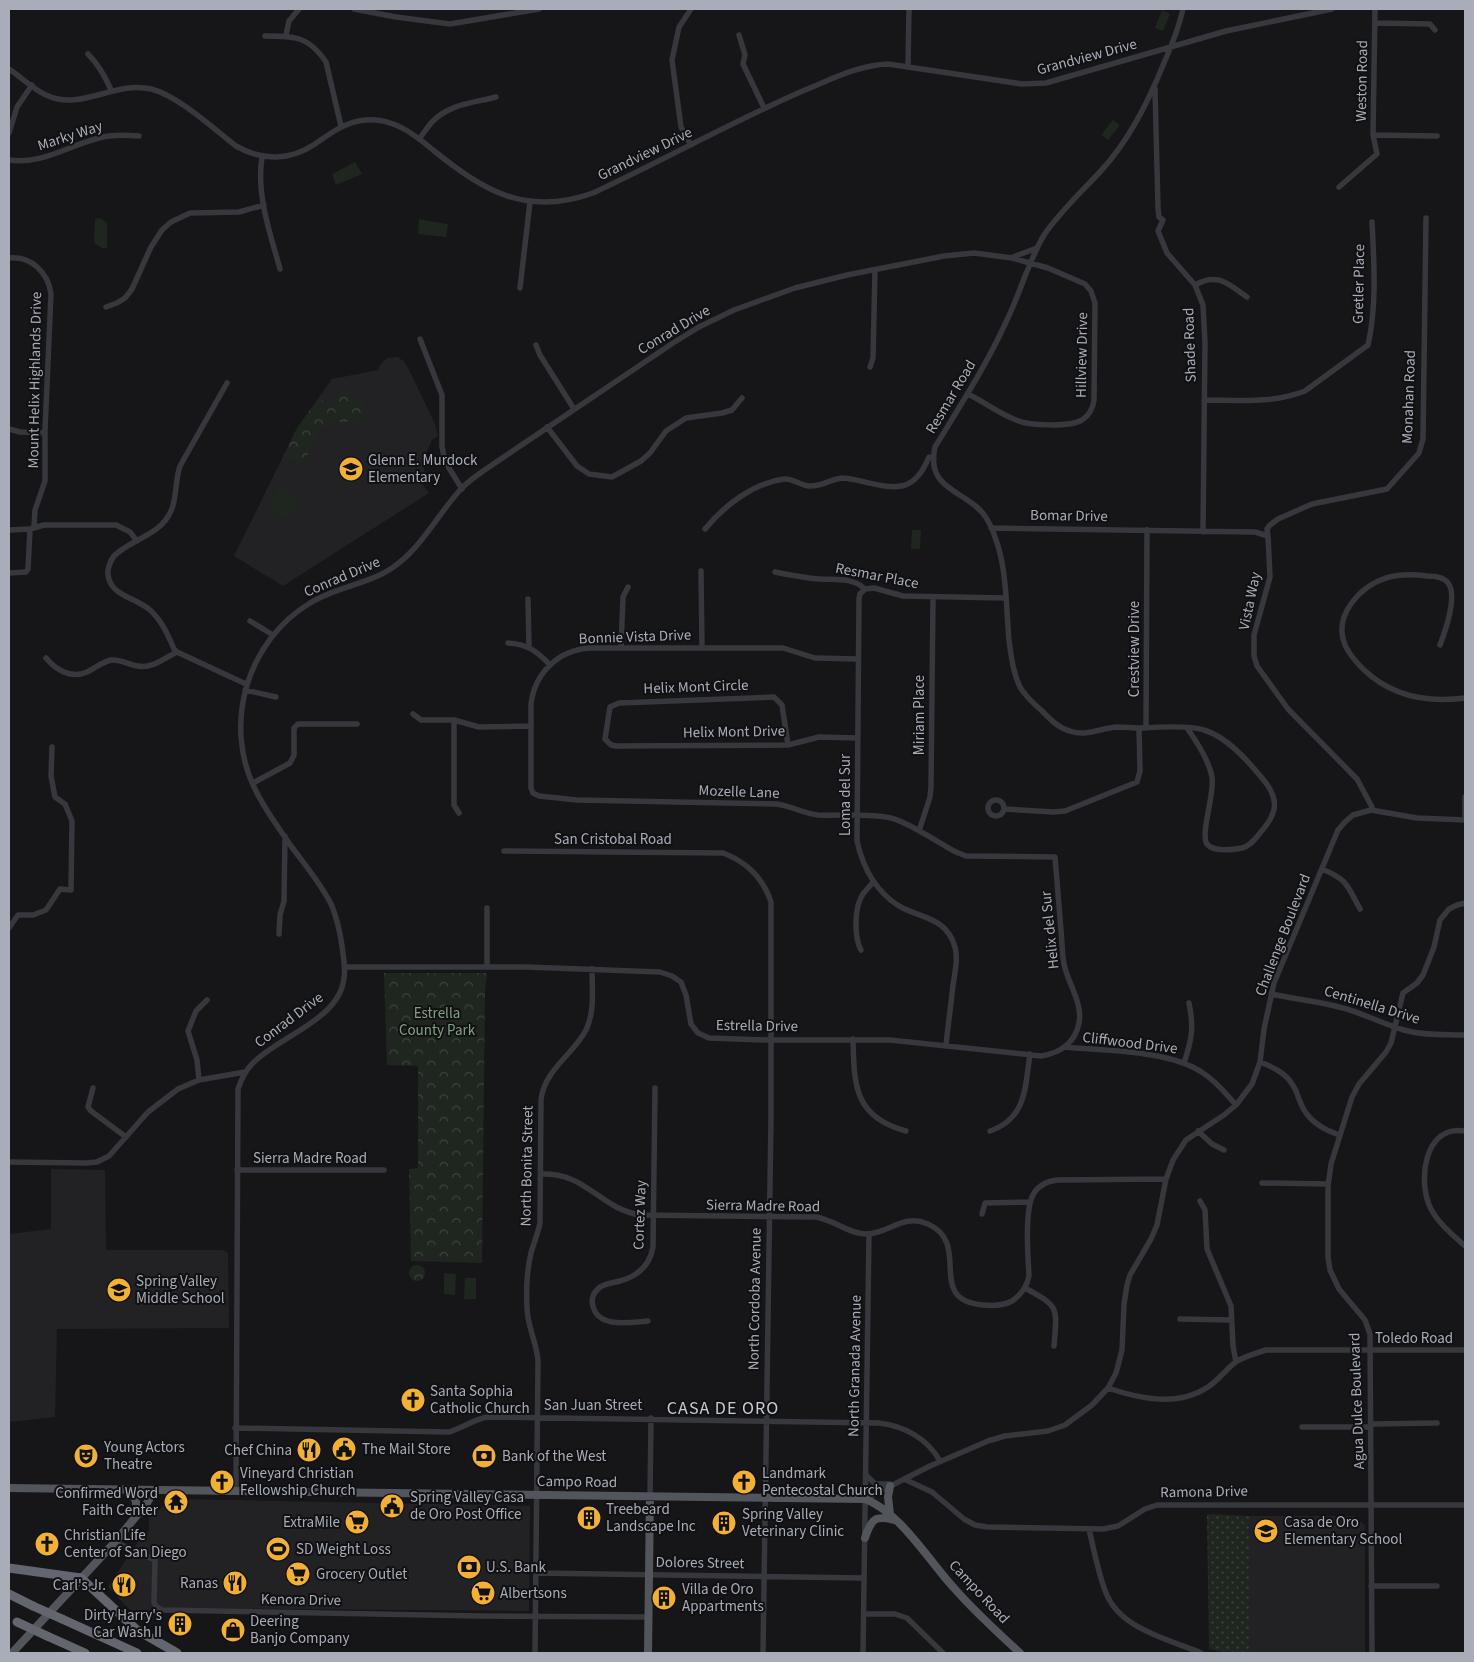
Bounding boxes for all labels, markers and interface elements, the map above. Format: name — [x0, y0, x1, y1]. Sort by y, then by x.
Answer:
street label: Grandview Drive — [1035, 34, 1139, 80]
street label: Weston Road — [1351, 40, 1373, 122]
street label: Marky Way — [35, 116, 105, 156]
street label: Grandview Drive — [594, 122, 696, 186]
street label: Gretler Place — [1348, 244, 1370, 324]
street label: Mount Helix Highlands Drive — [23, 291, 47, 469]
street label: Conrad Drive — [634, 300, 714, 360]
street label: Shade Road — [1178, 307, 1202, 383]
street label: Hillview Drive — [1071, 312, 1093, 398]
street label: Monahan Road — [1397, 350, 1421, 444]
street label: Resmar Road — [921, 356, 981, 438]
place label: Glenn E. Murdock Elementary — [368, 450, 478, 488]
school or university icon: Glenn E. Murdock Elementary — [338, 456, 364, 482]
street label: Bomar Drive — [1030, 505, 1108, 527]
street label: Conrad Drive — [301, 551, 383, 603]
street label: Resmar Place — [834, 558, 920, 594]
street label: Vista Way — [1234, 570, 1266, 632]
street label: Crestview Drive — [1124, 601, 1145, 697]
street label: Bonnie Vista Drive — [578, 625, 692, 649]
street label: Helix Mont Circle — [643, 675, 749, 699]
street label: Miriam Place — [909, 675, 930, 755]
street label: Helix Mont Drive — [683, 721, 785, 743]
street label: Loma del Sur — [835, 753, 856, 836]
street label: Mozelle Lane — [698, 780, 780, 804]
street label: San Cristobal Road — [554, 829, 672, 850]
street label: Challenge Boulevard — [1250, 871, 1316, 999]
street label: Helix del Sur — [1035, 889, 1065, 970]
street label: Centinella Drive — [1321, 980, 1423, 1030]
street label: Conrad Drive — [250, 987, 328, 1053]
park label: Estrella County Park — [399, 1003, 476, 1041]
street label: Estrella Drive — [716, 1015, 798, 1037]
street label: Cliffwood Drive — [1081, 1027, 1179, 1059]
street label: North Bonita Street — [515, 1105, 539, 1227]
street label: Sierra Madre Road — [253, 1148, 367, 1169]
street label: Cortez Way — [628, 1180, 652, 1250]
street label: Sierra Madre Road — [706, 1195, 820, 1217]
street label: North Cordoba Avenue — [743, 1228, 767, 1370]
place label: Spring Valley Middle School — [136, 1271, 225, 1309]
school or university icon: Spring Valley Middle School — [106, 1277, 132, 1303]
street label: North Granada Avenue — [843, 1295, 867, 1437]
street label: Toledo Road — [1375, 1328, 1453, 1349]
street label: Agua Dulce Boulevard — [1344, 1332, 1370, 1470]
place label: Santa Sophia Catholic Church — [430, 1381, 530, 1419]
church icon: Santa Sophia Catholic Church — [400, 1387, 426, 1413]
street label: San Juan Street — [544, 1395, 642, 1416]
district label: CASA DE ORO — [667, 1396, 779, 1421]
public building icon: The Mail Store — [331, 1436, 357, 1462]
place label: Young Actors Theatre — [103, 1437, 185, 1475]
restaurant icon: Chef China — [296, 1437, 322, 1463]
place label: The Mail Store — [362, 1439, 451, 1460]
place label: Chef China — [224, 1440, 292, 1461]
theatre icon: Young Actors Theatre — [73, 1443, 99, 1469]
bank icon: Bank of the West — [471, 1443, 497, 1469]
place label: Bank of the West — [502, 1446, 606, 1467]
place label: Vineyard Christian Fellowship Church — [240, 1463, 356, 1501]
place label: Landmark Pentecostal Church — [762, 1463, 883, 1501]
church icon: Vineyard Christian Fellowship Church — [209, 1469, 235, 1495]
church icon: Landmark Pentecostal Church — [731, 1469, 757, 1495]
street label: Campo Road — [537, 1471, 617, 1493]
street label: Ramona Drive — [1160, 1481, 1248, 1503]
place label: Confirmed Word Faith Center — [55, 1483, 159, 1521]
place label: Spring Valley Casa de Oro Post Office — [410, 1487, 524, 1525]
temple icon: Confirmed Word Faith Center — [163, 1489, 189, 1515]
public building icon: Spring Valley Casa de Oro Post Office — [379, 1493, 405, 1519]
place label: Treebeard Landscape Inc — [606, 1499, 696, 1537]
place label: Spring Valley Veterinary Clinic — [742, 1504, 844, 1542]
building icon: Treebeard Landscape Inc — [576, 1505, 602, 1531]
supermarket icon: ExtraMile — [344, 1509, 370, 1535]
building icon: Spring Valley Veterinary Clinic — [711, 1510, 737, 1536]
place label: ExtraMile — [283, 1512, 340, 1533]
place label: Casa de Oro Elementary School — [1284, 1512, 1402, 1550]
school or university icon: Casa de Oro Elementary School — [1253, 1518, 1279, 1544]
place label: Christian Life Center of San Diego — [64, 1525, 187, 1563]
church icon: Christian Life Center of San Diego — [34, 1531, 60, 1557]
sports icon: SD Weight Loss — [265, 1536, 291, 1562]
place label: SD Weight Loss — [296, 1539, 391, 1560]
street label: Dolores Street — [655, 1552, 745, 1574]
bank icon: U.S. Bank — [456, 1554, 482, 1580]
street label: Campo Road — [944, 1556, 1014, 1628]
place label: U.S. Bank — [486, 1557, 546, 1578]
supermarket icon: Grocery Outlet — [285, 1561, 311, 1587]
place label: Grocery Outlet — [316, 1564, 407, 1585]
restaurant icon: Ranas — [222, 1570, 248, 1596]
restaurant icon: Carl's Jr. — [111, 1572, 137, 1598]
place label: Ranas — [180, 1573, 218, 1594]
place label: Carl's Jr. — [53, 1575, 106, 1596]
place label: Villa de Oro Appartments — [682, 1579, 764, 1617]
supermarket icon: Albertsons — [470, 1580, 496, 1606]
place label: Albertsons — [500, 1583, 567, 1604]
building icon: Villa de Oro Appartments — [651, 1585, 677, 1611]
street label: Kenora Drive — [261, 1589, 341, 1611]
place label: Dirty Harry's Car Wash II — [84, 1605, 162, 1643]
building icon: Dirty Harry's Car Wash II — [167, 1611, 193, 1637]
place label: Deering Banjo Company — [250, 1611, 349, 1649]
shop icon: Deering Banjo Company — [220, 1617, 246, 1643]

